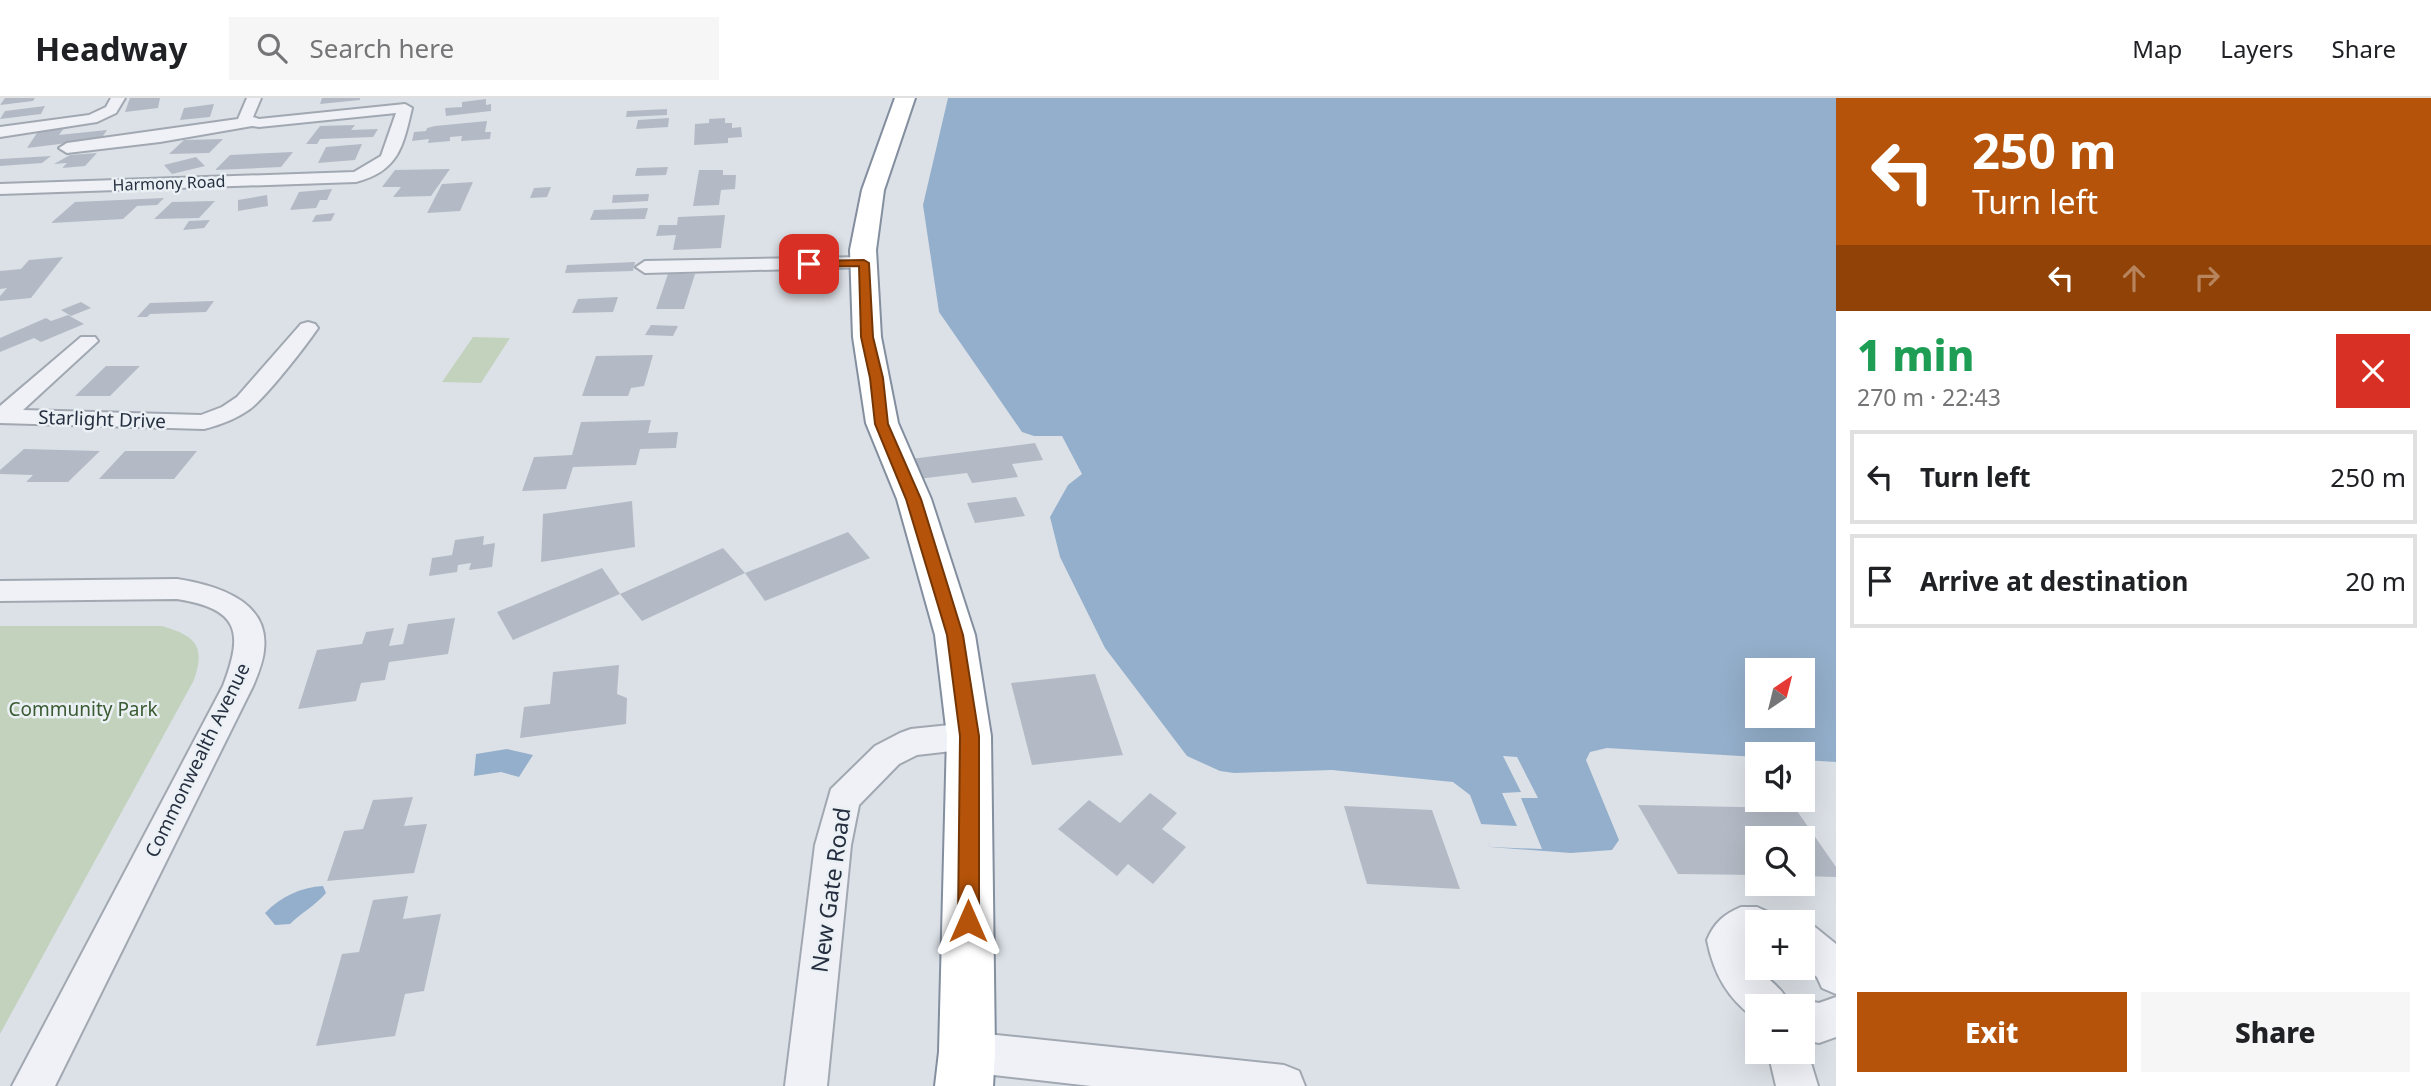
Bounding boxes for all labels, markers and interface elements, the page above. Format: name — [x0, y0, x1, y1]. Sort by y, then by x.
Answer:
search box — [229, 17, 719, 80]
text: Headway — [35, 26, 187, 71]
icon: search — [253, 29, 291, 67]
text: Search here — [309, 30, 454, 66]
text: Map — [2132, 32, 2182, 65]
text: Layers — [2220, 32, 2294, 65]
text: Share — [2332, 32, 2396, 65]
text: 250 m — [1972, 117, 2117, 183]
icon: left — [1857, 126, 1948, 217]
street label: Harmony Road — [112, 170, 226, 196]
text: Turn left — [1972, 180, 2098, 223]
pin — [779, 234, 839, 294]
icon: arrive — [790, 245, 828, 283]
icon: left — [2042, 259, 2080, 297]
icon: ahead — [2115, 259, 2153, 297]
icon: right — [2188, 259, 2226, 297]
text: 1 min — [1857, 326, 1974, 383]
button: close — [2336, 334, 2410, 408]
text: 270 m · 22:43 — [1857, 381, 2001, 413]
street label: Starlight Drive — [38, 404, 166, 434]
icon: left — [1861, 458, 1899, 496]
text: Turn left — [1920, 459, 2031, 495]
text: 250 m — [2330, 459, 2406, 495]
icon: arrive — [1861, 562, 1899, 600]
text: Arrive at destination — [1920, 563, 2189, 599]
text: 20 m — [2345, 563, 2406, 599]
street label: Commonwealth Avenue — [138, 658, 256, 862]
north arrow — [1745, 658, 1815, 728]
map controls — [1745, 658, 1815, 1064]
park label: Community Park — [8, 696, 158, 722]
button: sound — [1745, 742, 1815, 812]
street label: New Gate Road — [803, 805, 857, 974]
button: search — [1745, 826, 1815, 896]
position arrow — [931, 884, 1005, 958]
button: + — [1745, 910, 1815, 980]
button: Exit — [1857, 992, 2127, 1072]
button: Share — [2141, 992, 2410, 1072]
button: − — [1745, 994, 1815, 1064]

